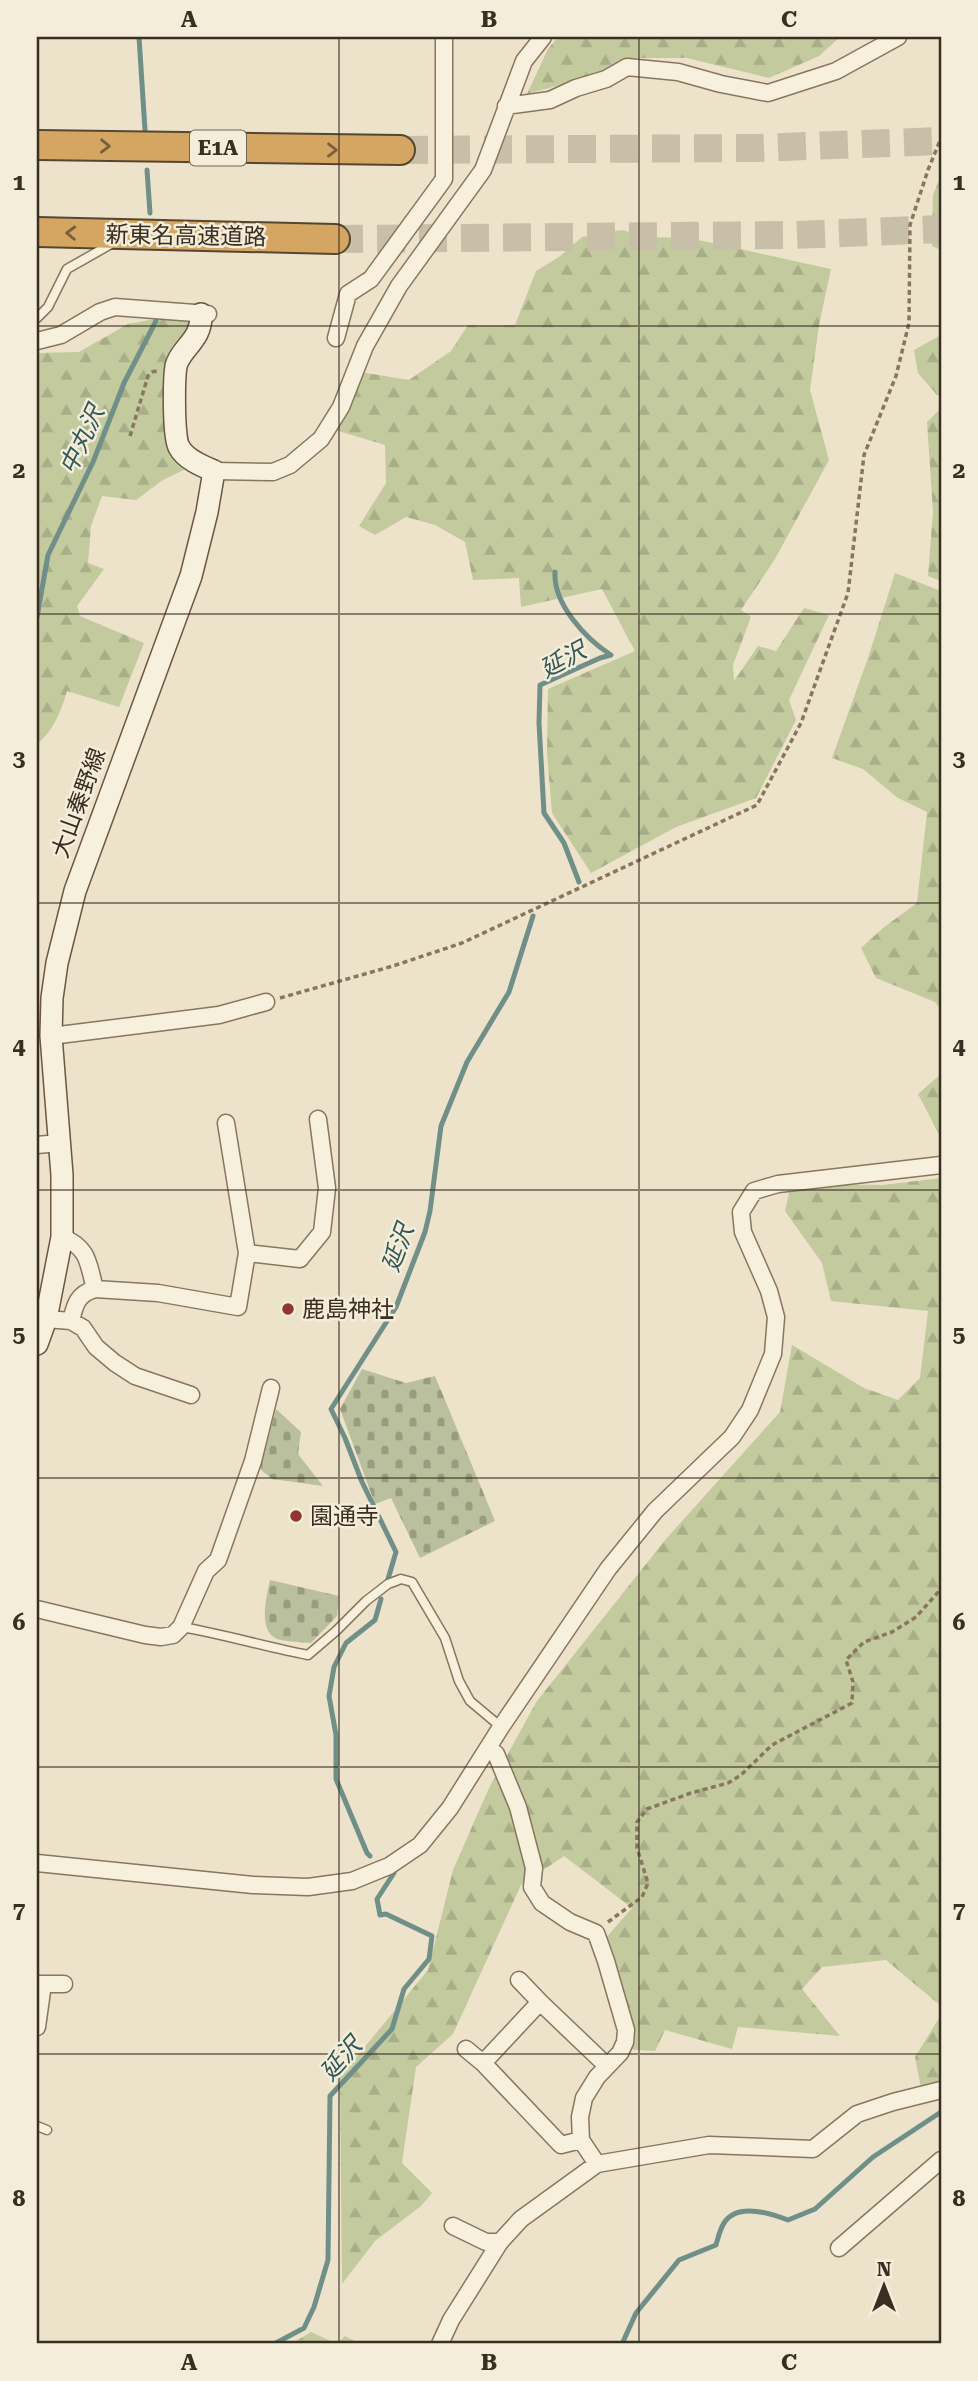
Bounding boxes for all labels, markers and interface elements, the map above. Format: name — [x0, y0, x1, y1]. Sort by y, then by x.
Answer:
text: A — [181, 6, 198, 33]
text: B — [481, 6, 497, 33]
text: C — [781, 6, 797, 33]
road number: E1A — [190, 130, 246, 166]
one-way arrow — [100, 138, 111, 154]
one-way arrow — [328, 142, 338, 158]
text: 1 — [13, 169, 26, 196]
text: 1 — [953, 169, 966, 196]
street label: 新東名高速道路 — [105, 221, 267, 251]
one-way arrow — [66, 225, 76, 241]
water label: 中丸沢 — [54, 399, 111, 479]
text: 2 — [13, 457, 25, 484]
text: 2 — [953, 457, 965, 484]
water label: 延沢 — [535, 635, 593, 684]
street label: 大山秦野線 — [47, 744, 111, 862]
text: 3 — [13, 745, 26, 772]
text: 3 — [953, 745, 966, 772]
text: 4 — [13, 1033, 26, 1060]
text: 4 — [953, 1033, 966, 1060]
water label: 延沢 — [377, 1218, 420, 1275]
place label: 鹿島神社 — [302, 1296, 394, 1323]
marker: 鹿島神社 — [280, 1301, 296, 1317]
text: 5 — [13, 1321, 26, 1348]
text: 5 — [953, 1321, 966, 1348]
place label: 園通寺 — [310, 1503, 379, 1530]
marker: 園通寺 — [288, 1508, 304, 1524]
text: 6 — [13, 1609, 26, 1636]
text: 6 — [953, 1609, 966, 1636]
text: 7 — [13, 1897, 26, 1924]
text: 7 — [953, 1897, 966, 1924]
water label: 延沢 — [315, 2030, 369, 2086]
text: 8 — [13, 2185, 26, 2212]
text: 8 — [953, 2185, 966, 2212]
north arrow — [848, 2252, 918, 2322]
text: N — [877, 2258, 892, 2281]
text: A — [181, 2349, 198, 2376]
text: B — [481, 2349, 497, 2376]
text: C — [781, 2349, 797, 2376]

